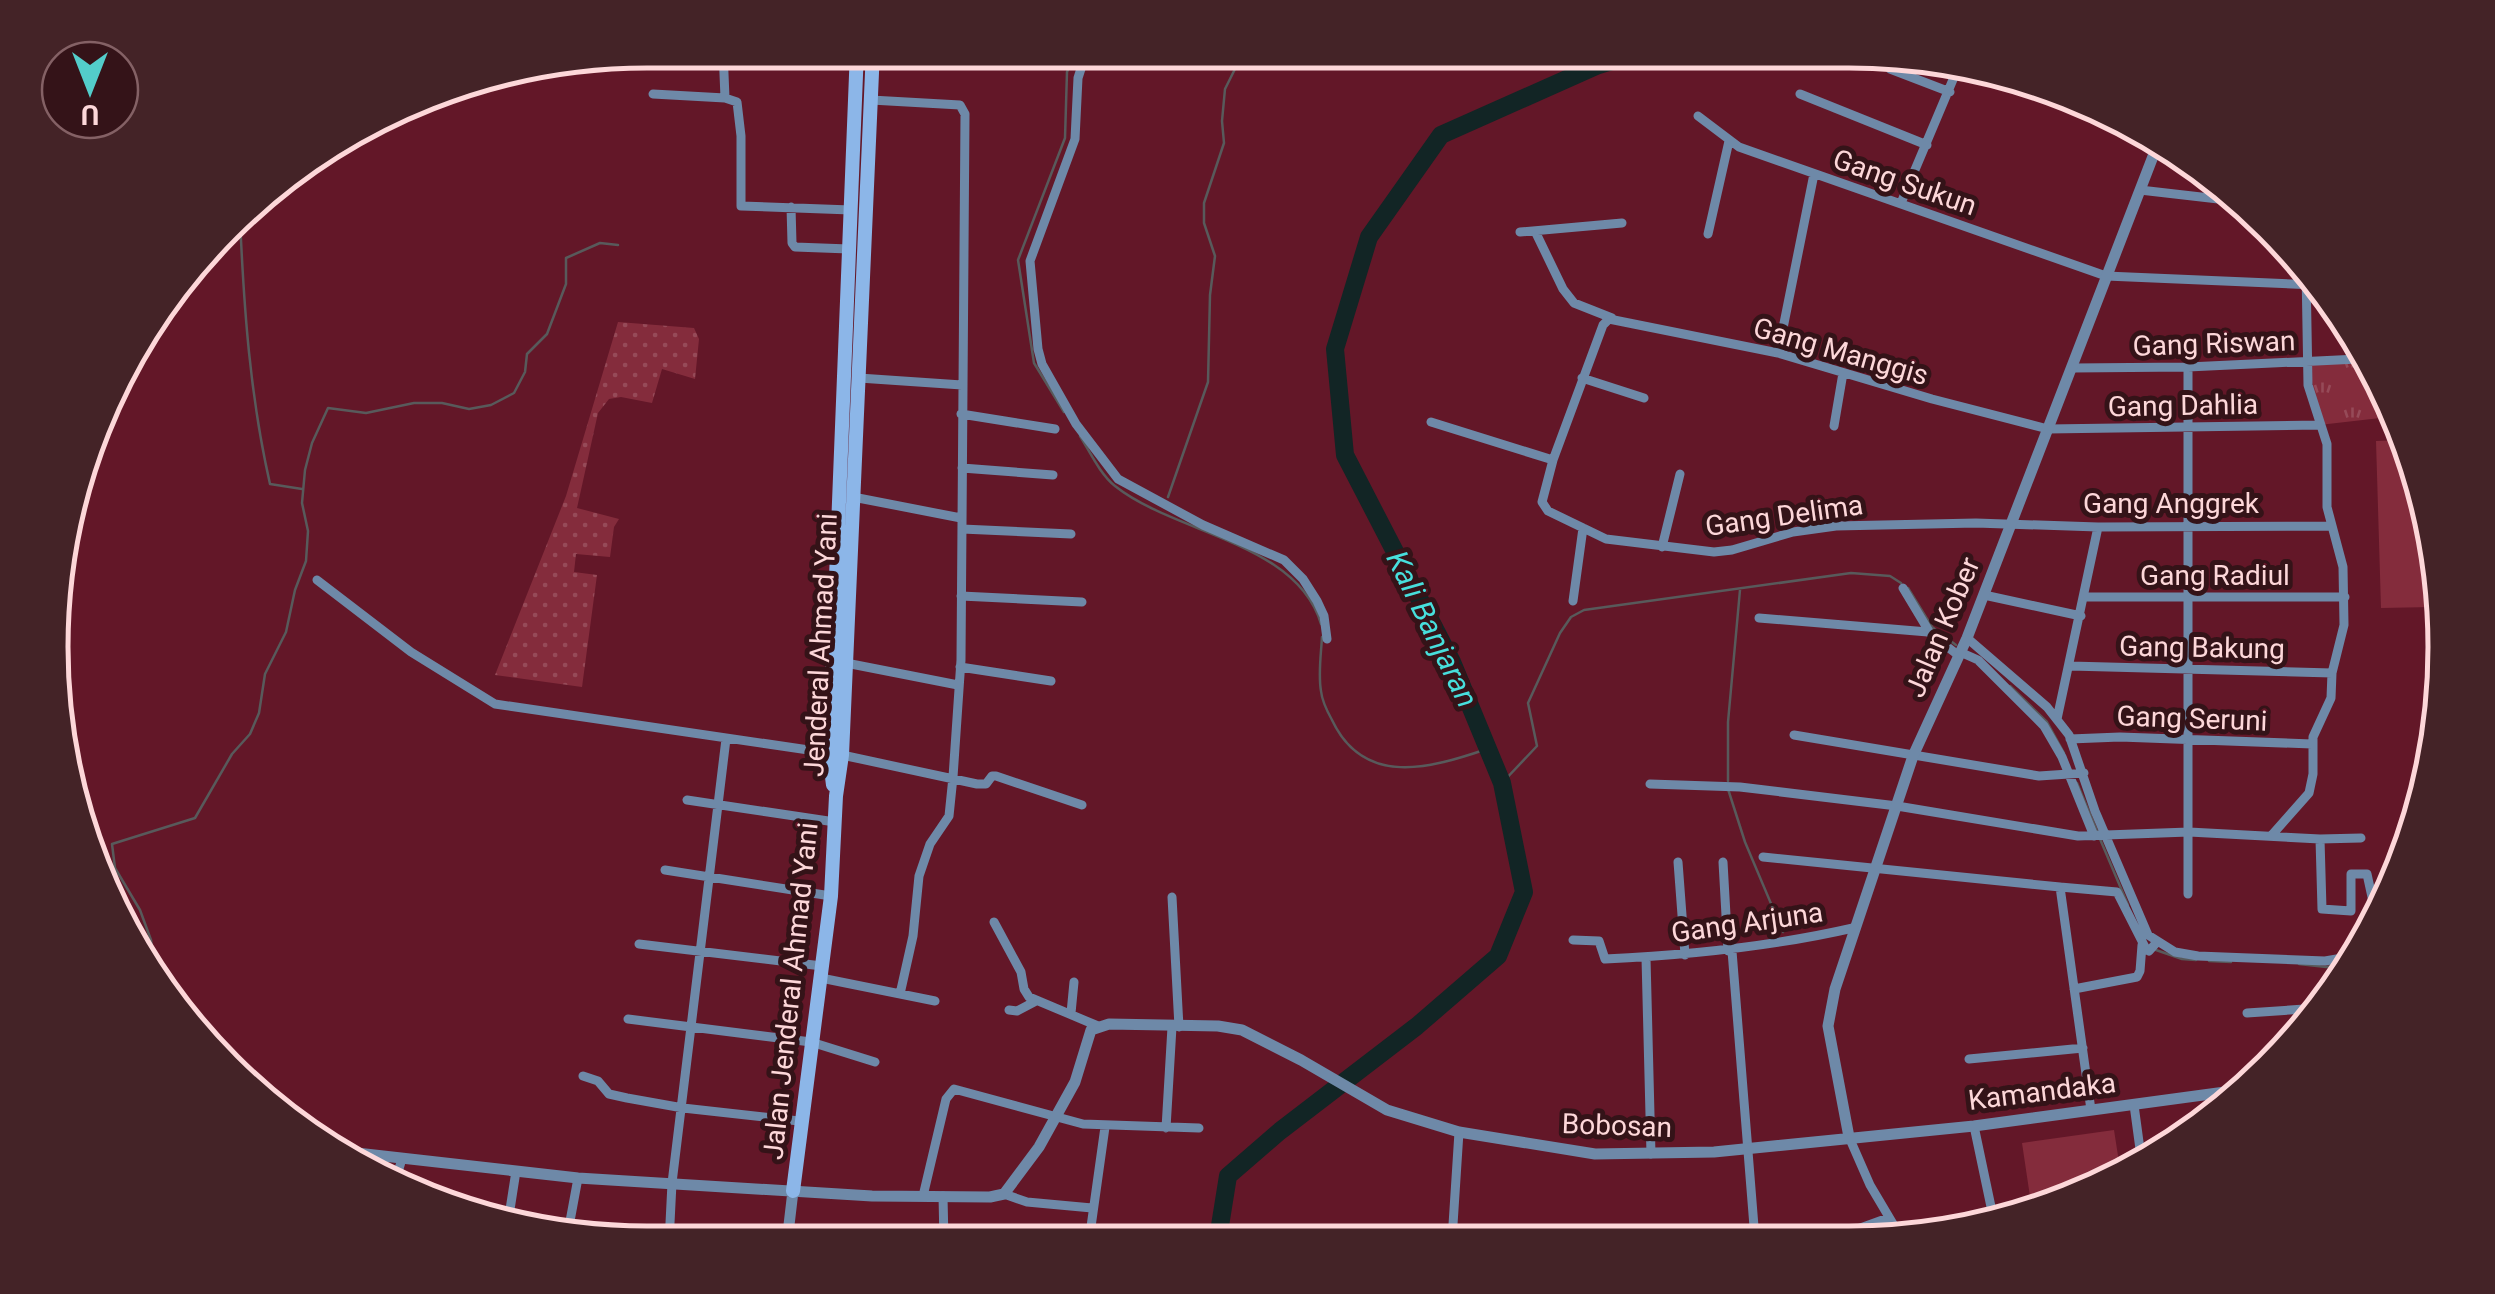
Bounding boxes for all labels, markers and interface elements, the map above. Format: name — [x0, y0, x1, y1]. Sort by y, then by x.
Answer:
north arrow — [40, 40, 140, 140]
text: U — [81, 98, 99, 131]
street label: Gang Sukun — [1829, 143, 1981, 222]
street label: Gang Manggis — [1750, 311, 1932, 392]
street label: Gang Riswan — [2132, 324, 2296, 363]
street label: Gang Dahlia — [2108, 388, 2258, 423]
street label: Gang Anggrek — [2083, 487, 2260, 520]
street label: Gang Delima — [1703, 488, 1865, 543]
street label: Jenderal Ahmad Yani — [797, 512, 844, 778]
water label: Kali Banjaran — [1380, 545, 1485, 713]
street label: Jalan Kober — [1898, 552, 1987, 702]
street label: Gang Radiul — [2140, 559, 2290, 592]
street label: Gang Bakung — [2119, 630, 2285, 665]
street label: Gang Seruni — [2116, 699, 2268, 738]
street label: Jalan Jenderal Ahmad Yani — [756, 821, 825, 1161]
street label: Gang Arjuna — [1669, 896, 1825, 949]
street label: Kamandaka — [1966, 1066, 2118, 1117]
street label: Bobosan — [1561, 1107, 1673, 1144]

